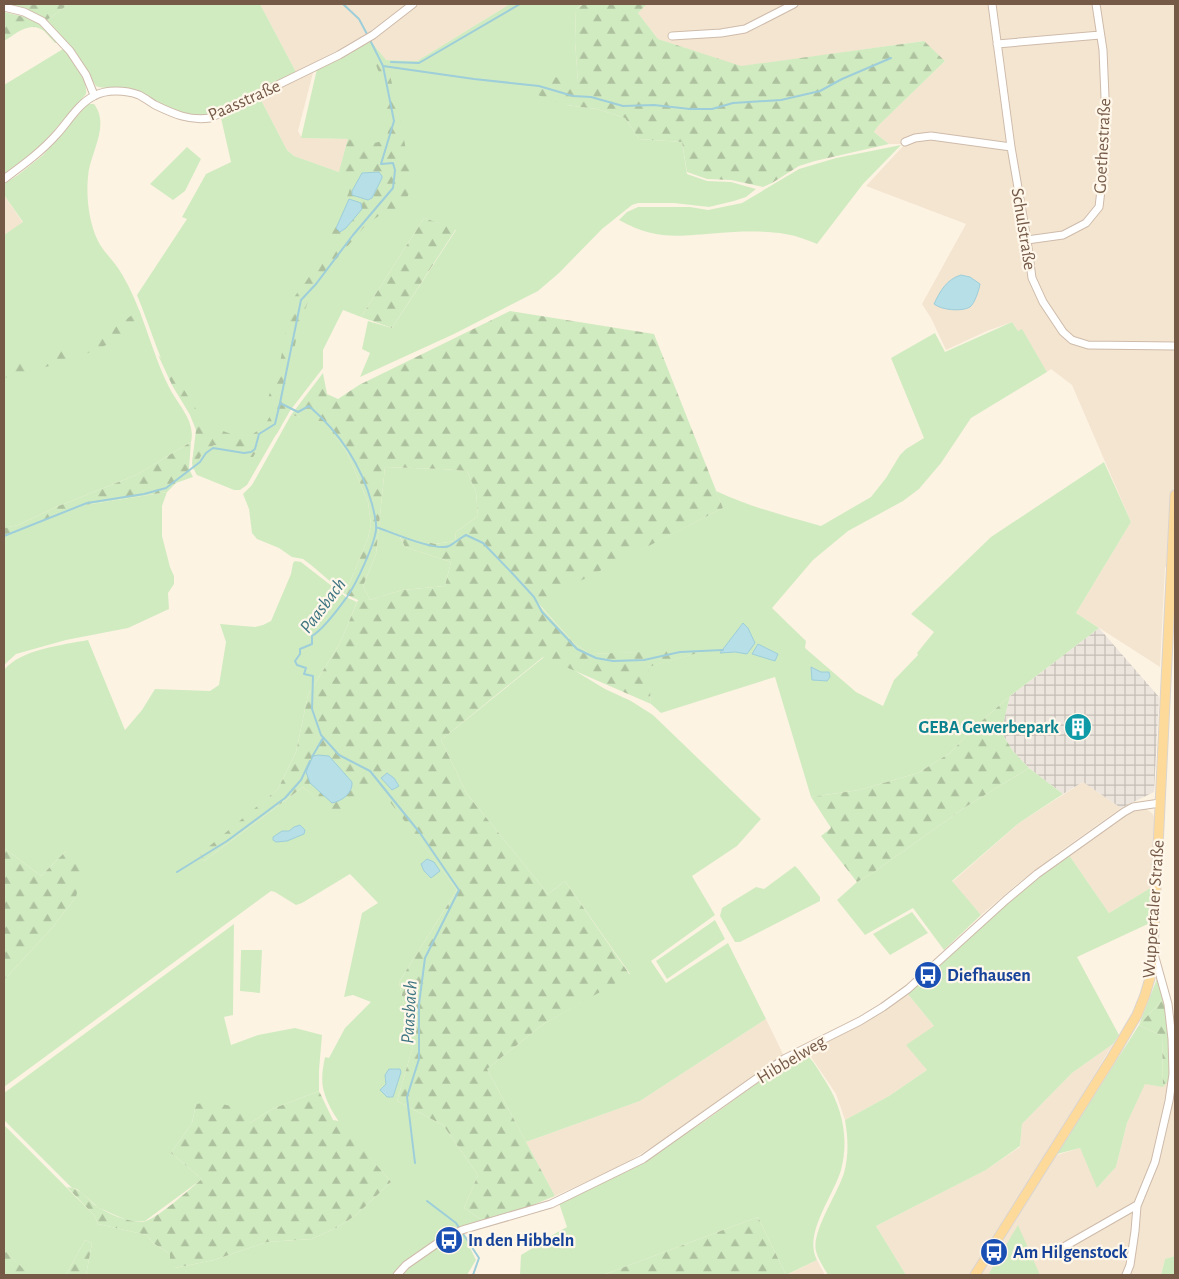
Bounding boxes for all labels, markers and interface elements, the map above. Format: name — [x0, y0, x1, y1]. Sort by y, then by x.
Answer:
street label: Paasstraße — [206, 77, 283, 125]
street label: Goethestraße — [1092, 98, 1114, 194]
street label: Schulstraße — [1008, 187, 1038, 271]
water label: Paasbach — [297, 575, 350, 637]
building icon: GEBA Gewerbepark — [1063, 712, 1093, 742]
place label: GEBA Gewerbepark — [918, 719, 1059, 737]
street label: Wuppertaler Straße — [1140, 839, 1168, 979]
bus stop icon: Diefhausen — [913, 960, 943, 990]
place label: Diefhausen — [947, 967, 1031, 985]
water label: Paasbach — [398, 980, 421, 1044]
street label: Hibbelweg — [754, 1032, 829, 1087]
bus stop icon: In den Hibbeln — [434, 1225, 464, 1255]
place label: In den Hibbeln — [468, 1232, 574, 1250]
bus stop icon: Am Hilgenstock — [979, 1237, 1009, 1267]
place label: Am Hilgenstock — [1013, 1244, 1127, 1262]

